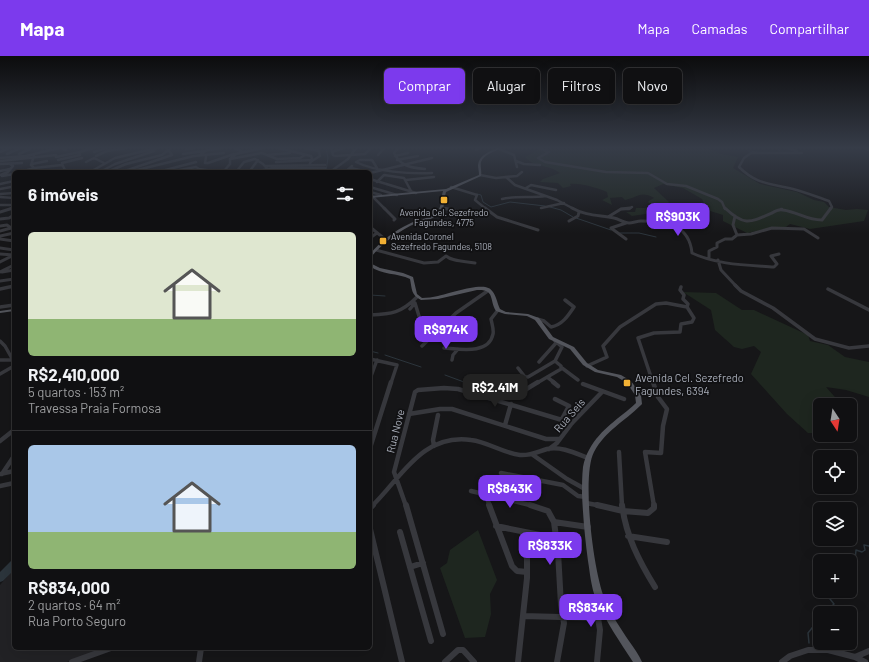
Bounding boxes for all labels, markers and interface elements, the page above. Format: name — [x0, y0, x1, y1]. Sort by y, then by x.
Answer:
text: Mapa — [20, 17, 64, 40]
text: Mapa — [638, 20, 670, 37]
text: Camadas — [692, 20, 747, 37]
text: Compartilhar — [769, 20, 849, 37]
chip: Comprar — [384, 68, 465, 104]
chip: Alugar — [473, 68, 540, 104]
chip: Filtros — [548, 68, 615, 104]
chip: Novo — [623, 68, 682, 104]
icon: filters — [334, 183, 356, 205]
text: 6 imóveis — [28, 184, 98, 204]
marker: Avenida Cel. Sezefredo Fagundes, 4775 — [439, 195, 449, 205]
pin: R$903K — [645, 203, 711, 237]
place label: Avenida Cel. Sezefredo Fagundes, 4775 — [399, 207, 489, 228]
text: R$903K — [656, 208, 700, 224]
place label: Avenida Coronel Sezefredo Fagundes, 5108 — [391, 231, 492, 252]
marker: Avenida Coronel Sezefredo Fagundes, 5108 — [378, 236, 388, 246]
icon: home — [156, 258, 228, 330]
pin: R$974K — [413, 316, 479, 350]
text: R$974K — [424, 321, 468, 337]
text: R$2,410,000 — [28, 364, 120, 384]
place label: Avenida Cel. Sezefredo Fagundes, 6394 — [635, 371, 744, 397]
pin: R$2.41M — [458, 374, 532, 408]
marker: Avenida Cel. Sezefredo Fagundes, 6394 — [622, 378, 632, 388]
text: R$2.41M — [472, 379, 518, 395]
text: 5 quartos · 153 m² — [28, 384, 124, 400]
street label: Rua Seis — [551, 395, 587, 435]
north arrow — [813, 398, 857, 442]
map controls — [813, 398, 857, 650]
text: Travessa Praia Formosa — [28, 400, 161, 416]
street label: Rua Nove — [383, 408, 407, 454]
button: locate — [813, 450, 857, 494]
icon: home — [156, 471, 228, 543]
pin: R$843K — [477, 475, 543, 509]
text: R$843K — [487, 480, 533, 496]
button: layers — [813, 502, 857, 546]
pin: R$833K — [517, 532, 583, 566]
text: R$833K — [528, 537, 572, 553]
button: + — [813, 554, 857, 598]
text: R$834,000 — [28, 577, 110, 597]
pin: R$834K — [558, 594, 624, 628]
text: 2 quartos · 64 m² — [28, 597, 121, 613]
text: R$834K — [568, 599, 614, 615]
button: − — [813, 606, 857, 650]
text: Rua Porto Seguro — [28, 613, 126, 629]

